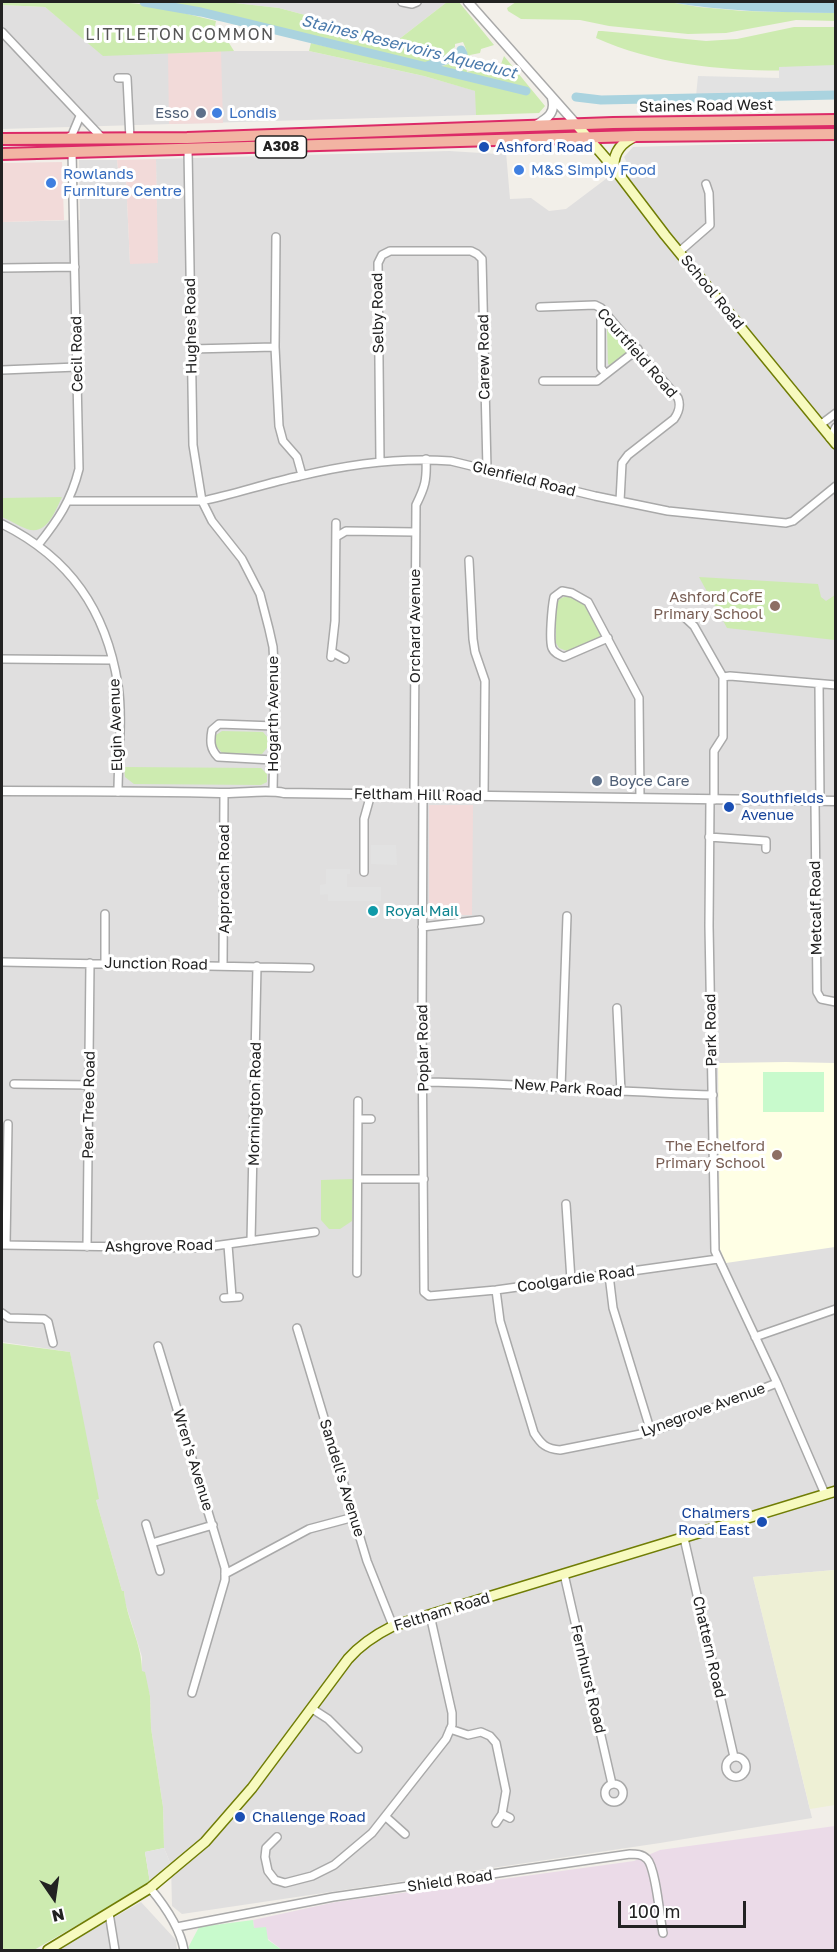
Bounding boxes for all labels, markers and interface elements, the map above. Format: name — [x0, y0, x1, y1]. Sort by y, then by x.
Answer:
water label: Staines Reservoirs Aqueduct — [299, 11, 519, 83]
district label: LITTLETON COMMON — [85, 25, 275, 45]
street label: Staines Road West — [639, 96, 773, 116]
place label: Esso — [155, 104, 189, 122]
place label: Londis — [229, 104, 277, 122]
marker: Esso — [194, 106, 208, 120]
marker: Londis — [210, 106, 224, 120]
road number: A308 — [256, 136, 306, 158]
place label: Ashford Road — [496, 138, 593, 156]
marker: Ashford Road — [477, 140, 491, 154]
place label: M&S Simply Food — [531, 161, 656, 179]
marker: M&S Simply Food — [512, 163, 526, 177]
place label: Rowlands Furniture Centre — [63, 165, 182, 200]
marker: Rowlands Furniture Centre — [44, 176, 58, 190]
street label: School Road — [677, 251, 747, 333]
street label: Selby Road — [368, 272, 388, 354]
street label: Hughes Road — [181, 278, 201, 374]
street label: Courtfield Road — [593, 304, 681, 402]
street label: Carew Road — [474, 314, 494, 400]
street label: Cecil Road — [67, 316, 87, 392]
street label: Glenfield Road — [471, 457, 577, 501]
street label: Orchard Avenue — [406, 569, 424, 683]
place label: Ashford CofE Primary School — [653, 588, 763, 623]
marker: Ashford CofE Primary School — [768, 599, 782, 613]
street label: Hogarth Avenue — [264, 656, 282, 772]
street label: Elgin Avenue — [105, 678, 127, 772]
place label: Boyce Care — [609, 772, 690, 790]
marker: Boyce Care — [590, 774, 604, 788]
street label: Feltham Hill Road — [354, 785, 482, 805]
place label: Southfields Avenue — [741, 789, 824, 824]
marker: Southfields Avenue — [722, 800, 736, 814]
street label: Approach Road — [215, 824, 233, 934]
street label: Metcalf Road — [806, 860, 826, 956]
place label: Royal Mail — [385, 902, 459, 920]
marker: Royal Mail — [366, 904, 380, 918]
street label: Junction Road — [104, 954, 208, 974]
street label: Park Road — [701, 993, 721, 1067]
street label: Poplar Road — [413, 1004, 433, 1092]
street label: Mornington Road — [245, 1042, 265, 1166]
street label: Pear Tree Road — [79, 1051, 99, 1159]
street label: New Park Road — [513, 1075, 623, 1101]
place label: The Echelford Primary School — [655, 1137, 765, 1172]
marker: The Echelford Primary School — [770, 1148, 784, 1162]
street label: Ashgrove Road — [105, 1236, 213, 1256]
street label: Coolgardie Road — [516, 1262, 636, 1296]
street label: Lynegrove Avenue — [638, 1379, 768, 1441]
street label: Wren's Avenue — [169, 1407, 217, 1513]
street label: Sandell's Avenue — [316, 1417, 368, 1539]
place label: Chalmers Road East — [678, 1504, 750, 1539]
marker: Chalmers Road East — [755, 1515, 769, 1529]
street label: Feltham Road — [392, 1589, 492, 1635]
street label: Chattern Road — [689, 1594, 729, 1700]
street label: Fernhurst Road — [567, 1623, 609, 1735]
place label: Challenge Road — [252, 1808, 366, 1826]
marker: Challenge Road — [233, 1810, 247, 1824]
street label: Shield Road — [406, 1866, 494, 1896]
north arrow — [24, 1868, 84, 1928]
scale bar — [621, 1889, 748, 1927]
text: 100 m — [629, 1900, 680, 1922]
text: N — [50, 1904, 66, 1927]

